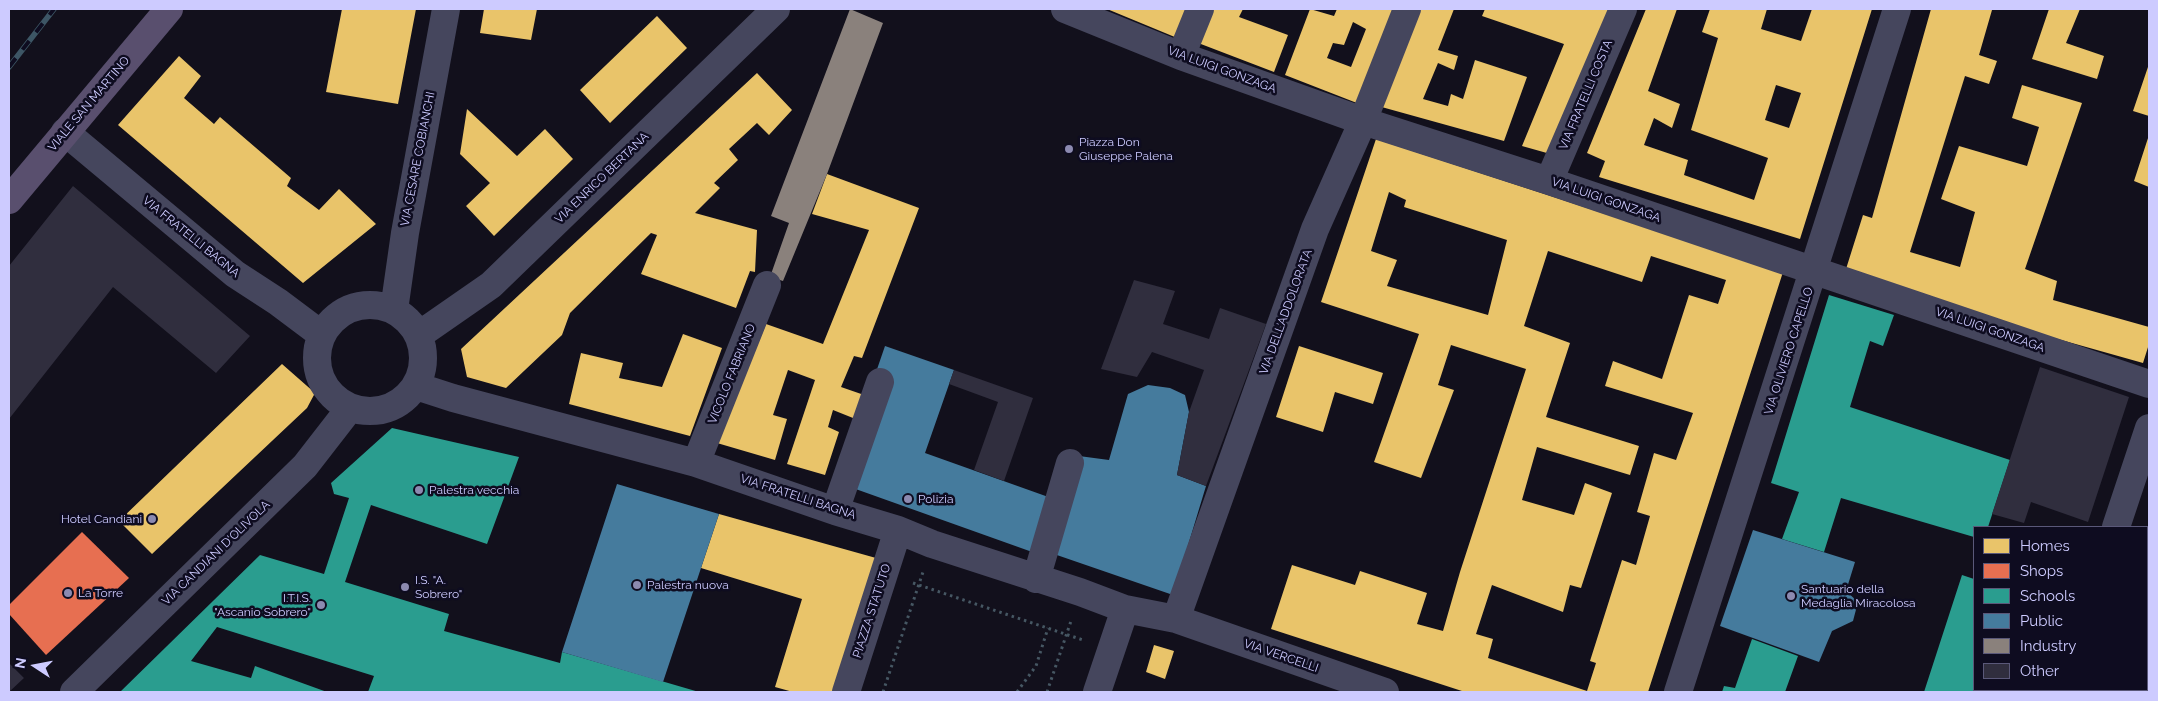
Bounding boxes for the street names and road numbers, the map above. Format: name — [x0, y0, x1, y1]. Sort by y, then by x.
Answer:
street label: VIA FRATELLI COSTA — [1556, 38, 1616, 152]
street label: VIA LUIGI GONZAGA — [1166, 44, 1278, 96]
street label: VIALE SAN MARTINO — [45, 54, 133, 154]
street label: VIA CESARE COBIANCHI — [398, 90, 438, 228]
street label: VIA ENRICO BERTANA — [552, 129, 652, 227]
street label: VIA LUIGI GONZAGA — [1550, 175, 1662, 225]
street label: VIA FRATELLI BAGNA — [140, 193, 242, 281]
street label: VIA DELL'ADDOLORATA — [1257, 247, 1315, 377]
street label: VIA OLIVIERO CAPELLO — [1762, 285, 1816, 417]
street label: VIA LUIGI GONZAGA — [1934, 305, 2046, 355]
street label: VICOLO FABRIANO — [705, 322, 759, 426]
street label: VIA FRATELLI BAGNA — [738, 472, 858, 522]
street label: VIA CANDIANI D'OLIVOLA — [159, 498, 273, 608]
street label: PIAZZA STATUTO — [850, 562, 894, 660]
street label: VIA VERCELLI — [1242, 636, 1320, 676]

